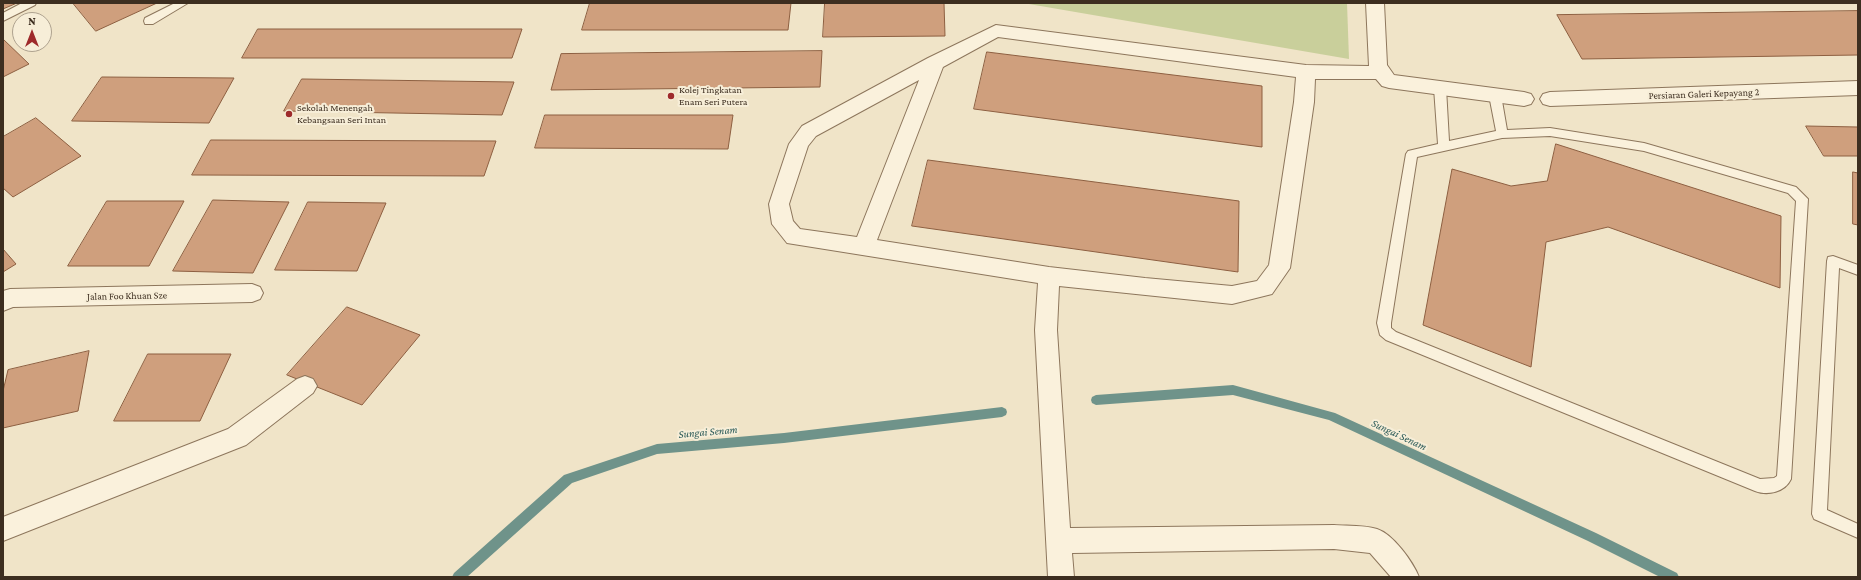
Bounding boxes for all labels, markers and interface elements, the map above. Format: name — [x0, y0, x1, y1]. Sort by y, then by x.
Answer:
north arrow — [12, 12, 52, 52]
text: N — [28, 15, 36, 27]
place label: Kolej Tingkatan Enam Seri Putera — [679, 84, 747, 108]
street label: Persiaran Galeri Kepayang 2 — [1648, 86, 1760, 102]
marker: Kolej Tingkatan Enam Seri Putera — [666, 91, 676, 101]
place label: Sekolah Menengah Kebangsaan Seri Intan — [297, 102, 386, 126]
marker: Sekolah Menengah Kebangsaan Seri Intan — [284, 109, 294, 119]
street label: Jalan Foo Khuan Sze — [87, 289, 167, 303]
water label: Sungai Senam — [1369, 416, 1429, 454]
water label: Sungai Senam — [678, 423, 738, 441]

